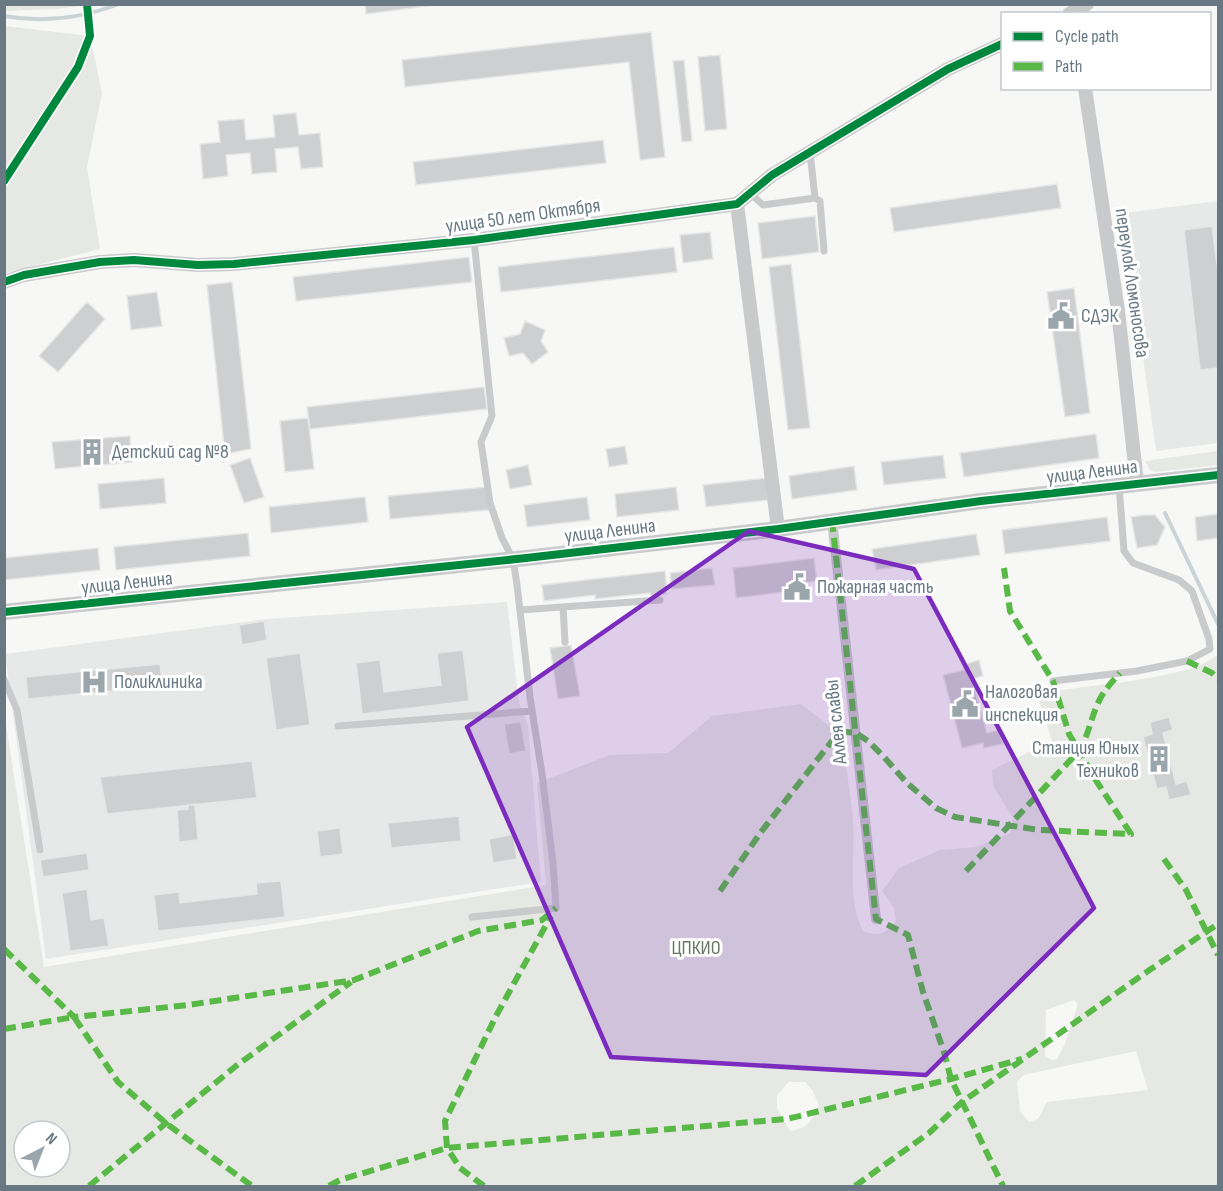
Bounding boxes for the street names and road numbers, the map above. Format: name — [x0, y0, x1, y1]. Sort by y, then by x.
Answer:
street label: улица 50 лет Октября — [444, 193, 602, 239]
street label: переулок Ломоносова — [1110, 207, 1154, 359]
street label: улица Ленина — [1045, 454, 1139, 490]
street label: улица Ленина — [563, 513, 657, 549]
street label: улица Ленина — [80, 566, 174, 600]
street label: Аллея славы — [820, 679, 852, 766]

